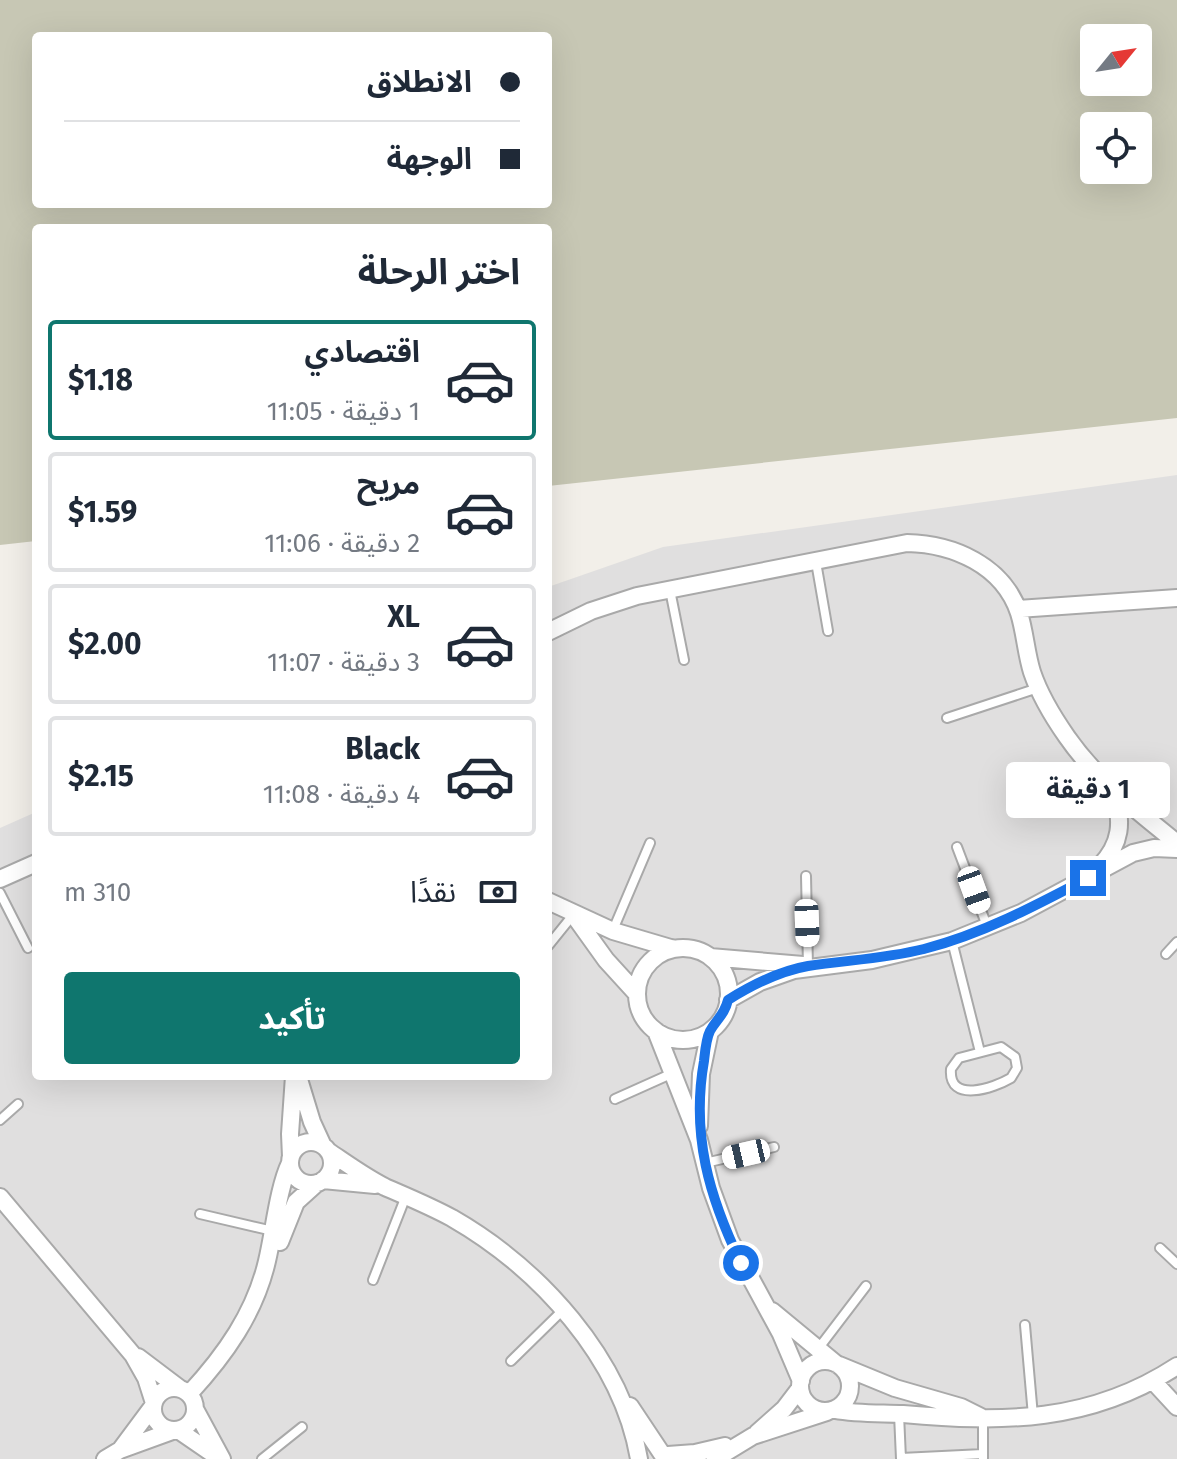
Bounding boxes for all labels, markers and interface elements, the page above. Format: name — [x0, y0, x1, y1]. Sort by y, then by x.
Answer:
north arrow — [1080, 24, 1152, 96]
map controls — [1080, 24, 1152, 184]
text: الانطلاق — [367, 64, 472, 100]
button: locate — [1080, 112, 1152, 184]
text: الوجهة — [387, 141, 472, 177]
text: اختر الرحلة — [358, 250, 520, 294]
text: اقتصادي — [305, 334, 420, 370]
icon: car — [444, 344, 516, 416]
text: $1.18 — [68, 362, 133, 398]
text: 1 دقيقة · 11:05 — [267, 396, 420, 427]
text: مريح — [357, 466, 420, 502]
icon: car — [444, 476, 516, 548]
text: $1.59 — [68, 494, 137, 530]
text: 2 دقيقة · 11:06 — [264, 528, 420, 559]
text: XL — [387, 599, 420, 635]
icon: car — [444, 608, 516, 680]
text: $2.00 — [68, 626, 142, 662]
text: 3 دقيقة · 11:07 — [267, 647, 420, 678]
text: Black — [345, 731, 420, 767]
icon: car — [444, 740, 516, 812]
text: $2.15 — [68, 758, 134, 794]
callout: 1 دقيقة — [1006, 762, 1170, 818]
text: 1 دقيقة — [1046, 774, 1130, 805]
text: 4 دقيقة · 11:08 — [263, 779, 420, 810]
route end — [1070, 860, 1106, 896]
car — [955, 863, 993, 917]
icon: cash — [476, 870, 520, 914]
text: نقدًا — [410, 874, 456, 910]
text: 310 m — [64, 877, 131, 908]
car — [794, 899, 820, 947]
button: تأكيد — [64, 972, 520, 1064]
car — [720, 1137, 772, 1171]
route start — [723, 1245, 759, 1281]

